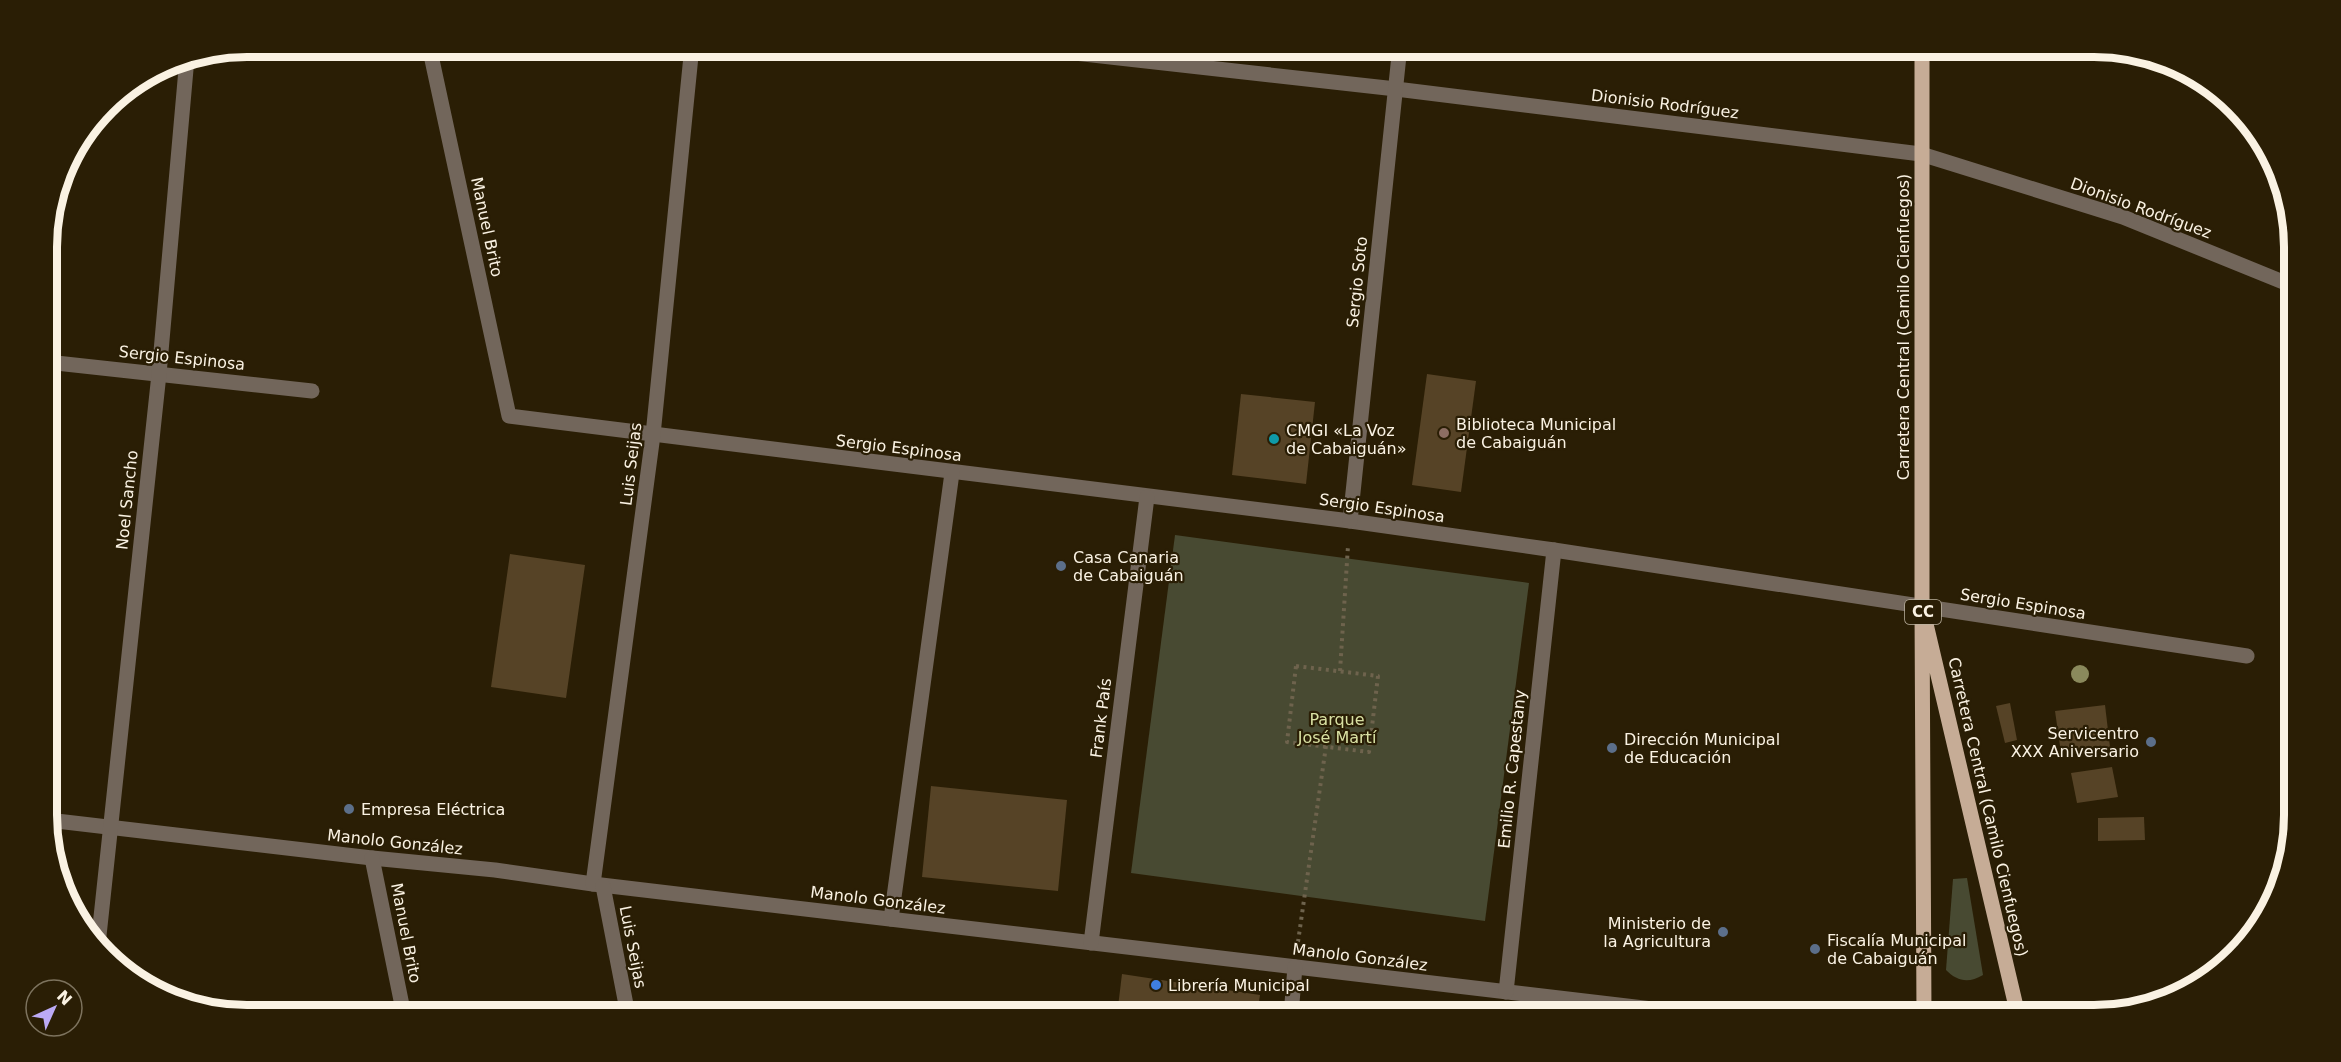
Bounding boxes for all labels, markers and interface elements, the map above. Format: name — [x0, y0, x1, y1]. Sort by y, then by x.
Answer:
street label: Dionisio Rodríguez — [1590, 86, 1740, 122]
street label: Carretera Central (Camilo Cienfuegos) — [1894, 174, 1913, 480]
street label: Dionisio Rodríguez — [2068, 174, 2214, 242]
street label: Manuel Brito — [467, 175, 507, 279]
street label: Sergio Soto — [1343, 235, 1371, 329]
street label: Sergio Espinosa — [118, 342, 246, 374]
place label: Biblioteca Municipal de Cabaiguán — [1456, 415, 1616, 452]
street label: Luis Seijas — [616, 421, 646, 507]
place label: CMGI «La Voz de Cabaiguán» — [1286, 421, 1407, 458]
marker: Biblioteca Municipal de Cabaiguán — [1437, 426, 1451, 440]
street label: Sergio Espinosa — [835, 431, 963, 465]
marker: CMGI «La Voz de Cabaiguán» — [1267, 432, 1281, 446]
street label: Noel Sancho — [112, 449, 142, 551]
street label: Sergio Espinosa — [1318, 490, 1446, 526]
place label: Casa Canaria de Cabaiguán — [1073, 548, 1184, 585]
marker: Casa Canaria de Cabaiguán — [1054, 559, 1068, 573]
street label: Sergio Espinosa — [1959, 585, 2087, 623]
road number: CC — [1905, 600, 1941, 624]
street label: Carretera Central (Camilo Cienfuegos) — [1944, 655, 2032, 959]
street label: Frank País — [1087, 677, 1115, 759]
street label: Emilio R. Capestany — [1494, 689, 1530, 849]
park label: Parque José Martí — [1297, 710, 1377, 747]
place label: Servicentro XXX Aniversario — [2011, 724, 2139, 761]
place label: Dirección Municipal de Educación — [1624, 730, 1780, 767]
marker: Servicentro XXX Aniversario — [2144, 735, 2158, 749]
marker: Dirección Municipal de Educación — [1605, 741, 1619, 755]
place label: Empresa Eléctrica — [361, 800, 505, 819]
marker: Empresa Eléctrica — [342, 802, 356, 816]
street label: Manolo González — [326, 825, 464, 859]
street label: Manuel Brito — [387, 881, 425, 985]
street label: Manolo González — [809, 882, 947, 918]
street label: Luis Seijas — [616, 904, 650, 990]
place label: Ministerio de la Agricultura — [1603, 914, 1711, 951]
marker: Ministerio de la Agricultura — [1716, 925, 1730, 939]
place label: Fiscalía Municipal de Cabaiguán — [1827, 931, 1966, 968]
street label: Manolo González — [1291, 939, 1429, 975]
marker: Fiscalía Municipal de Cabaiguán — [1808, 942, 1822, 956]
place label: Librería Municipal — [1168, 976, 1310, 995]
north arrow — [24, 978, 84, 1038]
marker: Librería Municipal — [1149, 978, 1163, 992]
text: N — [53, 986, 76, 1009]

